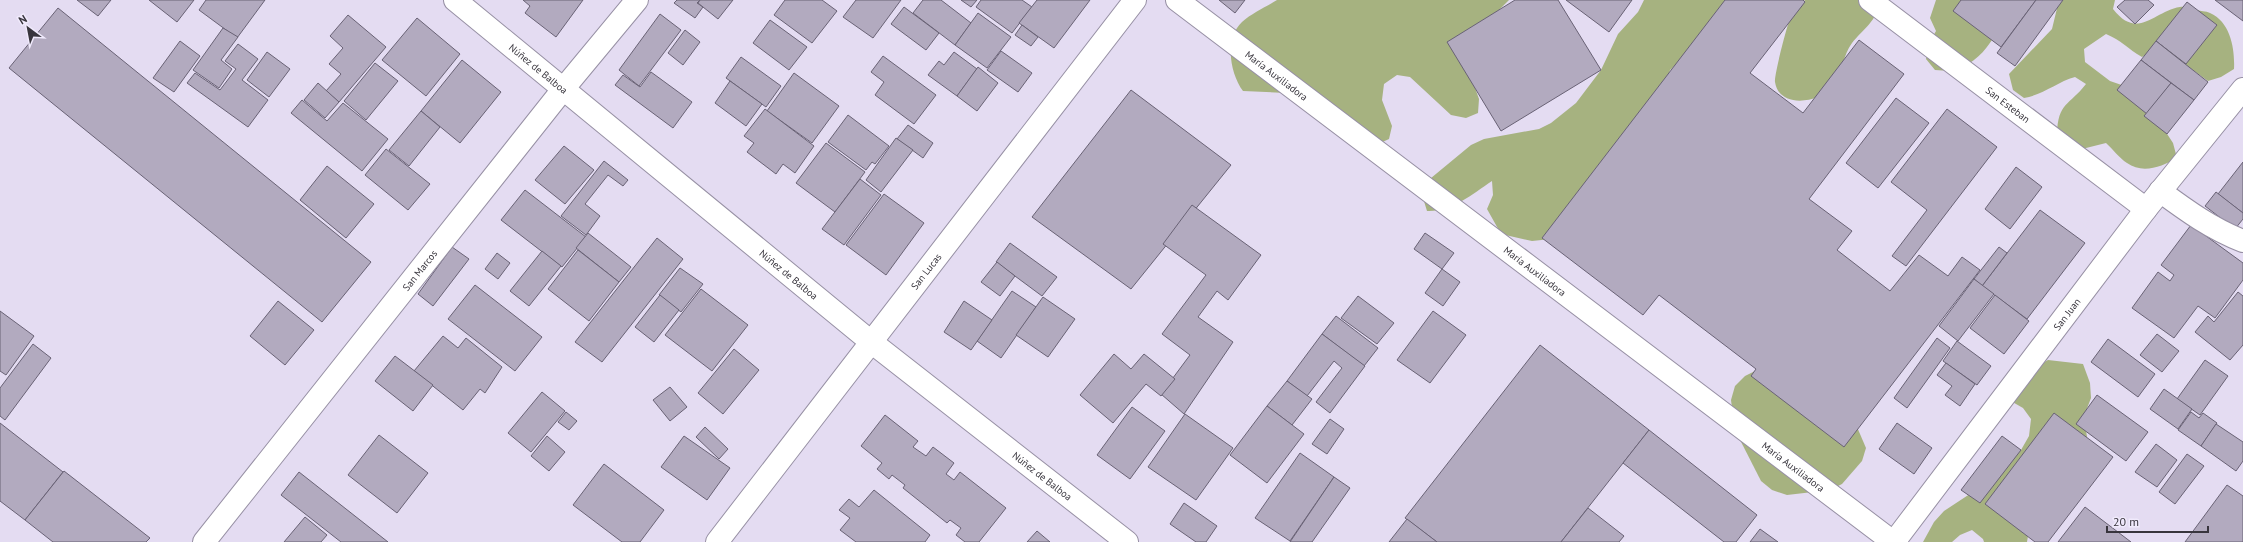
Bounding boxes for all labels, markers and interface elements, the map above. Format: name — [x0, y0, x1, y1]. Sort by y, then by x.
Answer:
north arrow — [8, 8, 48, 48]
text: N — [16, 12, 29, 27]
street label: Núñez de Balboa — [506, 41, 570, 97]
street label: María Auxiliadora — [1242, 48, 1310, 104]
street label: San Esteban — [1983, 84, 2032, 126]
street label: María Auxiliadora — [1501, 244, 1569, 299]
street label: San Marcos — [400, 247, 440, 293]
street label: Núñez de Balboa — [756, 247, 820, 303]
street label: San Lucas — [908, 251, 944, 292]
street label: San Juan — [2051, 295, 2083, 333]
street label: María Auxiliadora — [1759, 439, 1827, 495]
street label: Núñez de Balboa — [1010, 449, 1075, 504]
scale bar — [2107, 508, 2208, 534]
text: 20 m — [2113, 514, 2139, 529]

